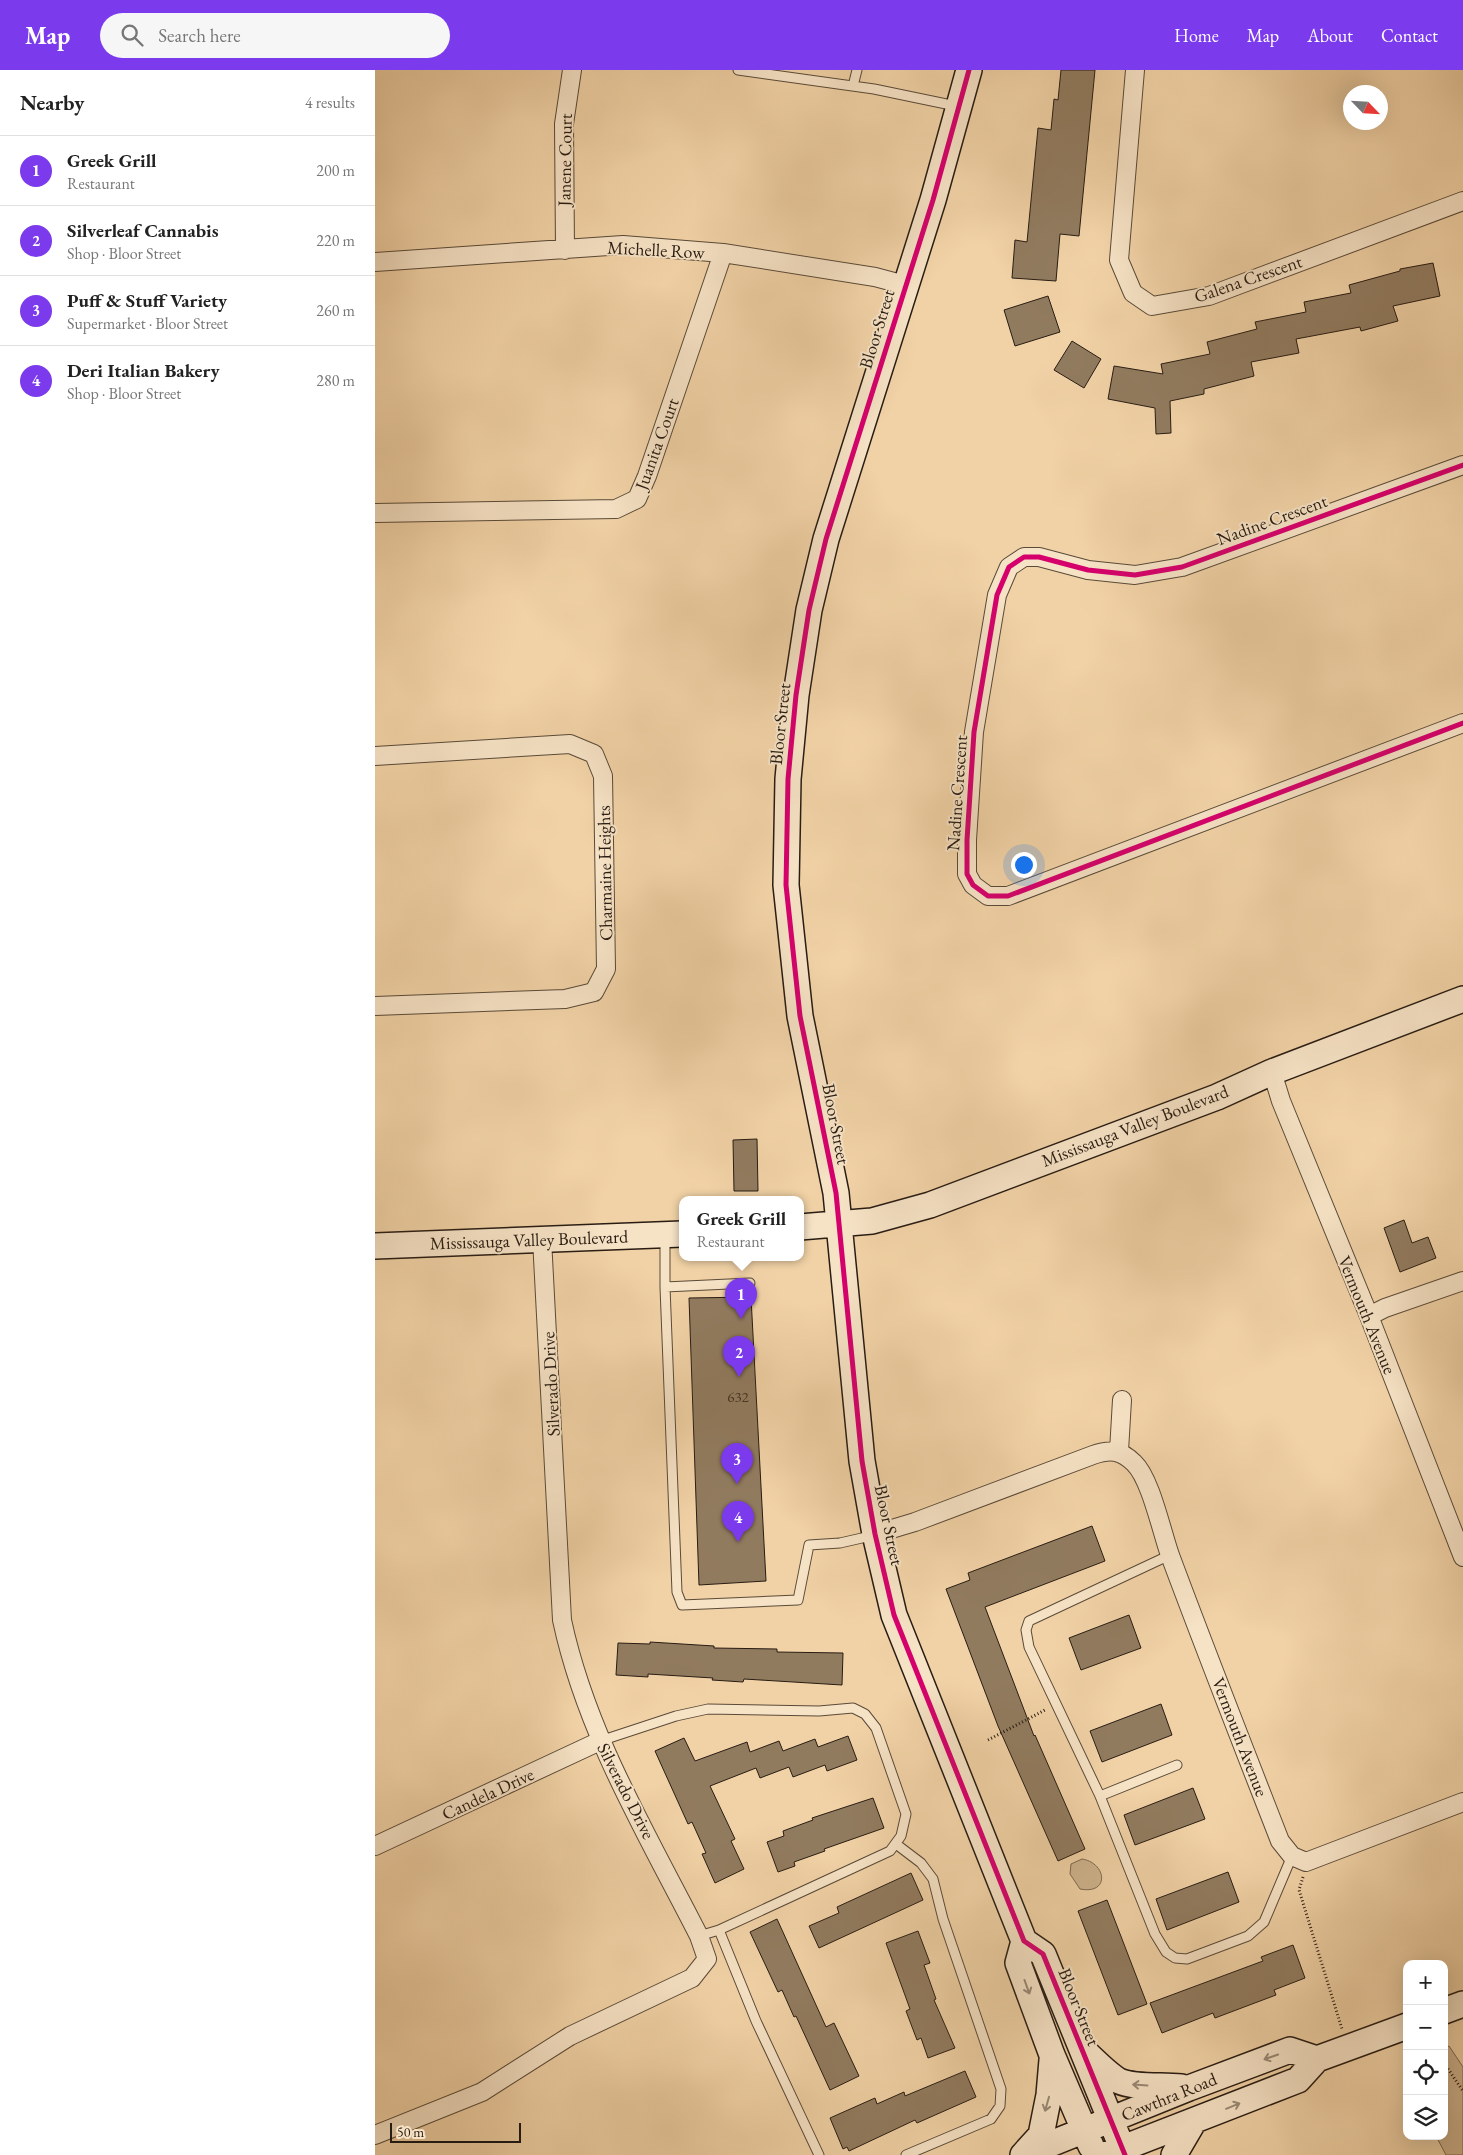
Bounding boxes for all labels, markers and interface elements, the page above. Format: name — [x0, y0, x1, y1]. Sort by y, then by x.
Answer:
search box — [100, 13, 450, 58]
text: Map — [25, 20, 70, 51]
icon: search — [118, 21, 146, 49]
text: Search here — [158, 23, 241, 48]
text: Home — [1174, 24, 1219, 47]
text: Map — [1247, 24, 1279, 47]
text: About — [1307, 24, 1353, 47]
text: Contact — [1381, 24, 1438, 47]
north arrow — [1343, 85, 1388, 130]
text: Nearby — [20, 89, 84, 116]
text: 4 results — [305, 92, 355, 113]
street label: Janene Court — [552, 113, 577, 209]
text: Greek Grill — [67, 148, 156, 173]
text: 1 — [32, 160, 40, 181]
text: 200 m — [316, 160, 355, 181]
text: Restaurant — [67, 173, 135, 194]
text: Silverleaf Cannabis — [67, 218, 219, 243]
text: 2 — [32, 230, 40, 251]
text: 220 m — [316, 230, 355, 251]
street label: Michelle Row — [607, 235, 706, 264]
text: Shop · Bloor Street — [67, 243, 181, 264]
street label: Galena Crescent — [1191, 249, 1305, 308]
street label: Bloor Street — [854, 286, 900, 371]
text: Puff & Stuff Variety — [67, 288, 227, 313]
text: 3 — [32, 300, 40, 321]
text: 260 m — [316, 300, 355, 321]
text: Supermarket · Bloor Street — [67, 313, 228, 334]
text: Deri Italian Bakery — [67, 358, 220, 383]
text: 4 — [32, 370, 40, 391]
text: 280 m — [316, 370, 355, 391]
text: Shop · Bloor Street — [67, 383, 181, 404]
street label: Juanita Court — [629, 394, 684, 495]
street label: Nadine Crescent — [1213, 489, 1331, 550]
street label: Bloor Street — [764, 682, 795, 766]
street label: Nadine Crescent — [941, 734, 972, 852]
street label: Charmaine Heights — [592, 805, 617, 941]
your location — [1011, 852, 1037, 878]
street label: Mississauga Valley Boulevard — [1038, 1079, 1232, 1172]
street label: Bloor Street — [817, 1082, 856, 1167]
popup — [679, 1196, 804, 1261]
text: Greek Grill — [697, 1206, 786, 1231]
street label: Mississauga Valley Boulevard — [429, 1225, 629, 1254]
text: Restaurant — [697, 1231, 765, 1252]
street label: Vermouth Avenue — [1333, 1252, 1402, 1377]
pin: 1 — [725, 1278, 757, 1319]
street label: Silverado Drive — [536, 1331, 565, 1437]
pin: 2 — [723, 1336, 755, 1377]
house number: 632 — [727, 1387, 750, 1406]
pin: 3 — [721, 1443, 753, 1484]
street label: Bloor Street — [870, 1482, 909, 1568]
pin: 4 — [722, 1501, 754, 1542]
street label: Vermouth Avenue — [1207, 1674, 1274, 1800]
street label: Silverado Drive — [592, 1739, 660, 1843]
street label: Candela Drive — [438, 1762, 538, 1825]
map controls — [1403, 1960, 1448, 2140]
button: + — [1403, 1960, 1448, 2005]
street label: Bloor Street — [1053, 1965, 1106, 2049]
one-way arrow — [1023, 1979, 1032, 1994]
button: − — [1403, 2005, 1448, 2050]
button: locate — [1403, 2050, 1448, 2095]
one-way arrow — [1264, 2053, 1279, 2062]
street label: Cawthra Road — [1118, 2067, 1221, 2126]
one-way arrow — [1133, 2080, 1149, 2089]
one-way arrow — [1042, 2095, 1051, 2111]
button: layers — [1403, 2095, 1448, 2140]
one-way arrow — [1225, 2100, 1240, 2110]
scale bar — [390, 2120, 521, 2143]
text: 50 m — [397, 2123, 424, 2141]

